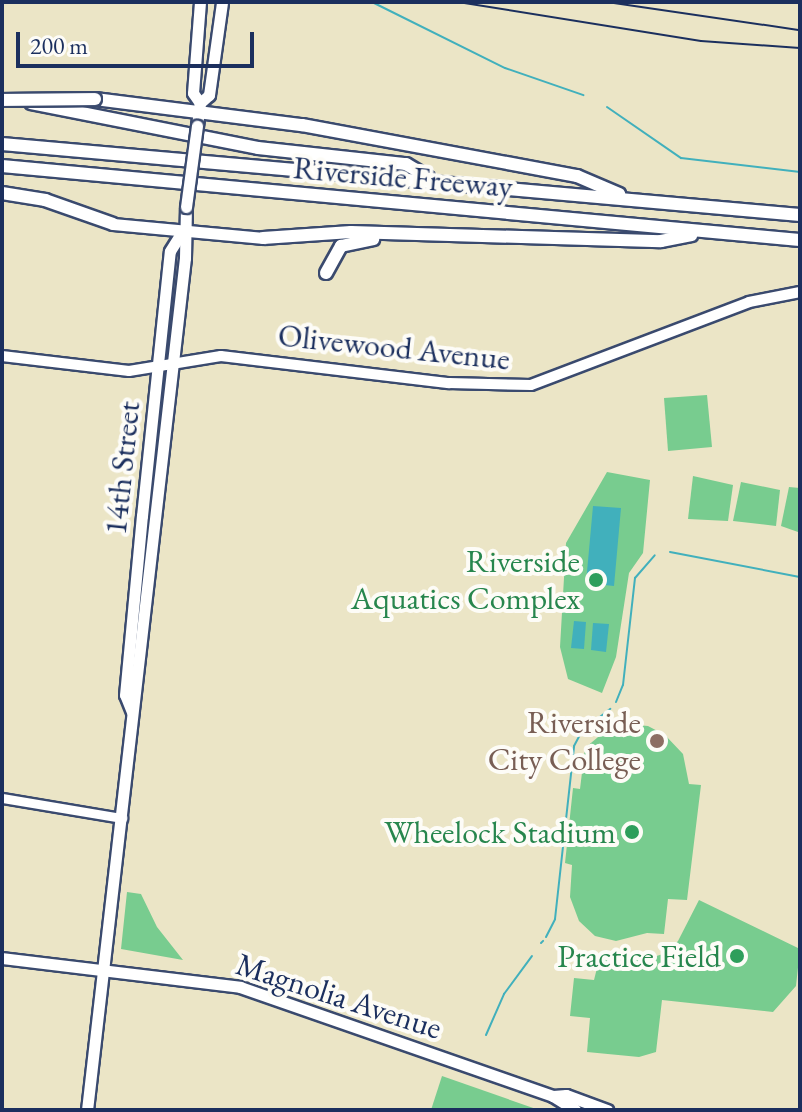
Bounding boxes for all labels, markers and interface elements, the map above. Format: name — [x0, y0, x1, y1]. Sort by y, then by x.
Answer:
scale bar — [20, 16, 258, 66]
text: 200 m — [30, 30, 88, 61]
street label: Riverside Freeway — [292, 148, 514, 206]
street label: Olivewood Avenue — [276, 316, 512, 378]
street label: 14th Street — [96, 399, 148, 537]
place label: Riverside Aquatics Complex — [351, 543, 580, 618]
marker: Riverside Aquatics Complex — [587, 571, 605, 589]
place label: Riverside City College — [488, 704, 641, 779]
marker: Riverside City College — [648, 732, 666, 750]
place label: Wheelock Stadium — [384, 813, 616, 851]
marker: Wheelock Stadium — [623, 823, 641, 841]
place label: Practice Field — [557, 937, 721, 975]
street label: Magnolia Avenue — [231, 945, 447, 1047]
marker: Practice Field — [728, 947, 746, 965]

